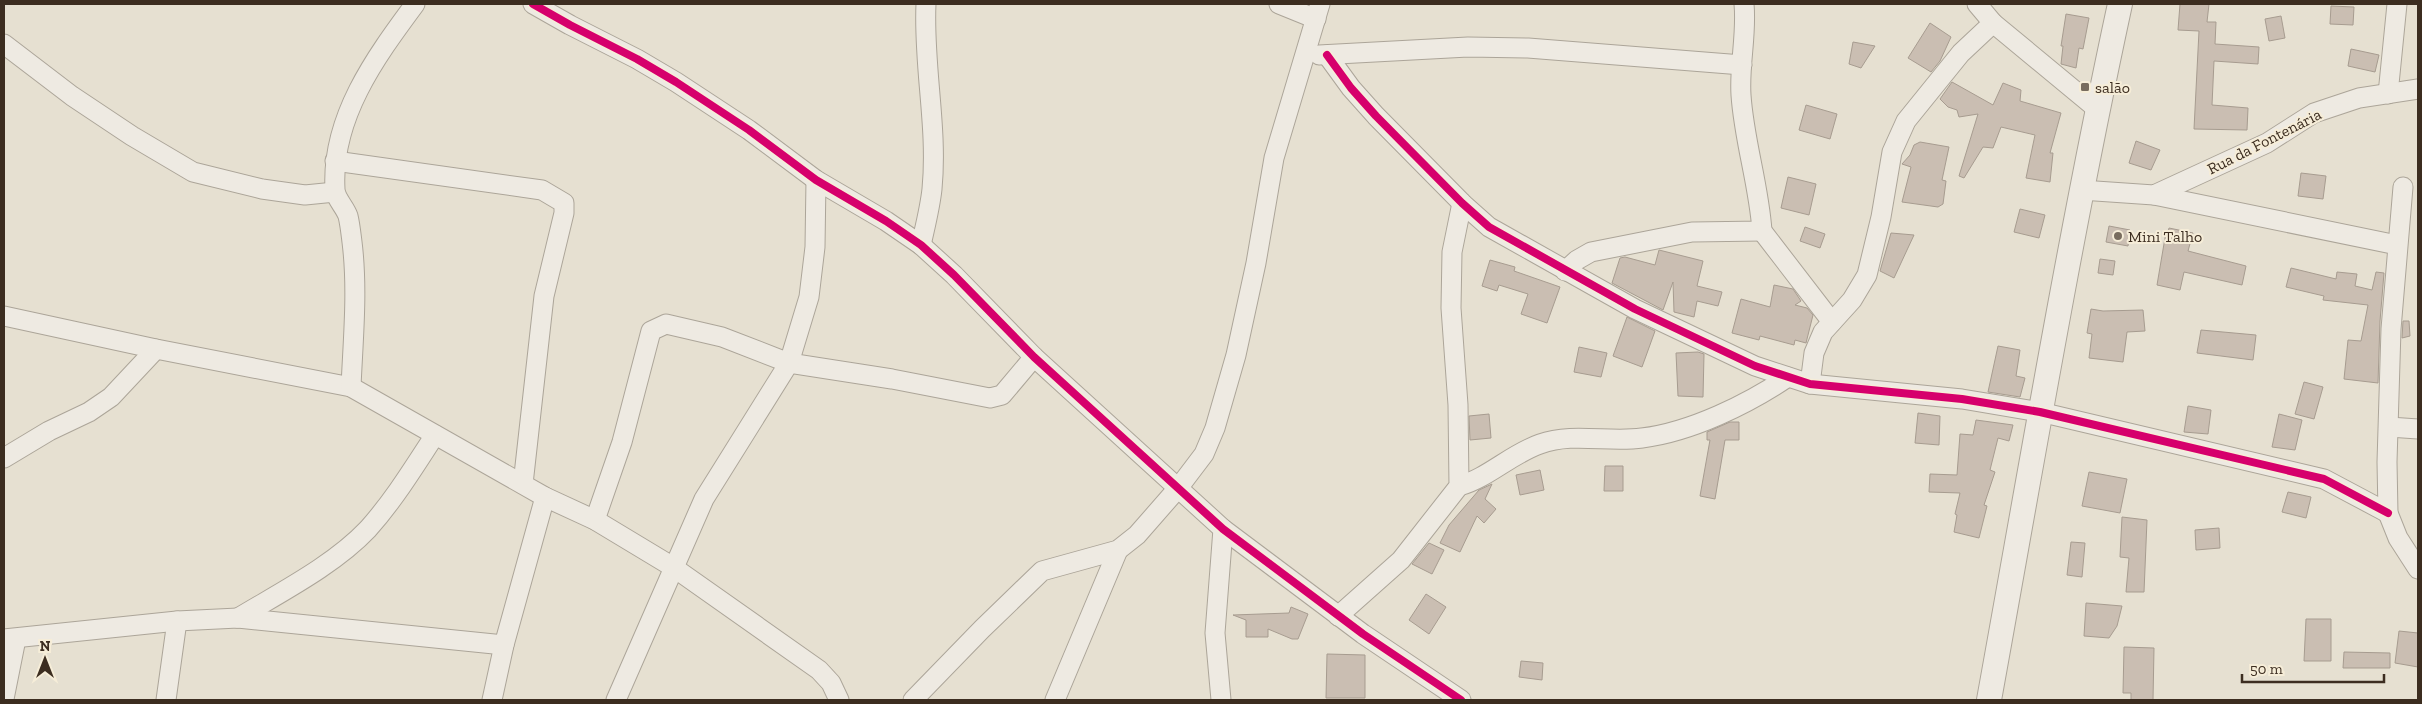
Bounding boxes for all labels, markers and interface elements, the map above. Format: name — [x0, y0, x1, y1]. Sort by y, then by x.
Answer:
place label: salão — [2095, 78, 2130, 97]
marker: salão — [2079, 81, 2091, 93]
street label: Rua da Fontenária — [2204, 104, 2325, 178]
place label: Mini Talho — [2128, 227, 2202, 246]
marker: Mini Talho — [2112, 230, 2124, 242]
north arrow — [20, 634, 70, 684]
text: N — [40, 638, 51, 655]
scale bar — [2242, 652, 2384, 684]
text: 50 m — [2250, 660, 2283, 678]

